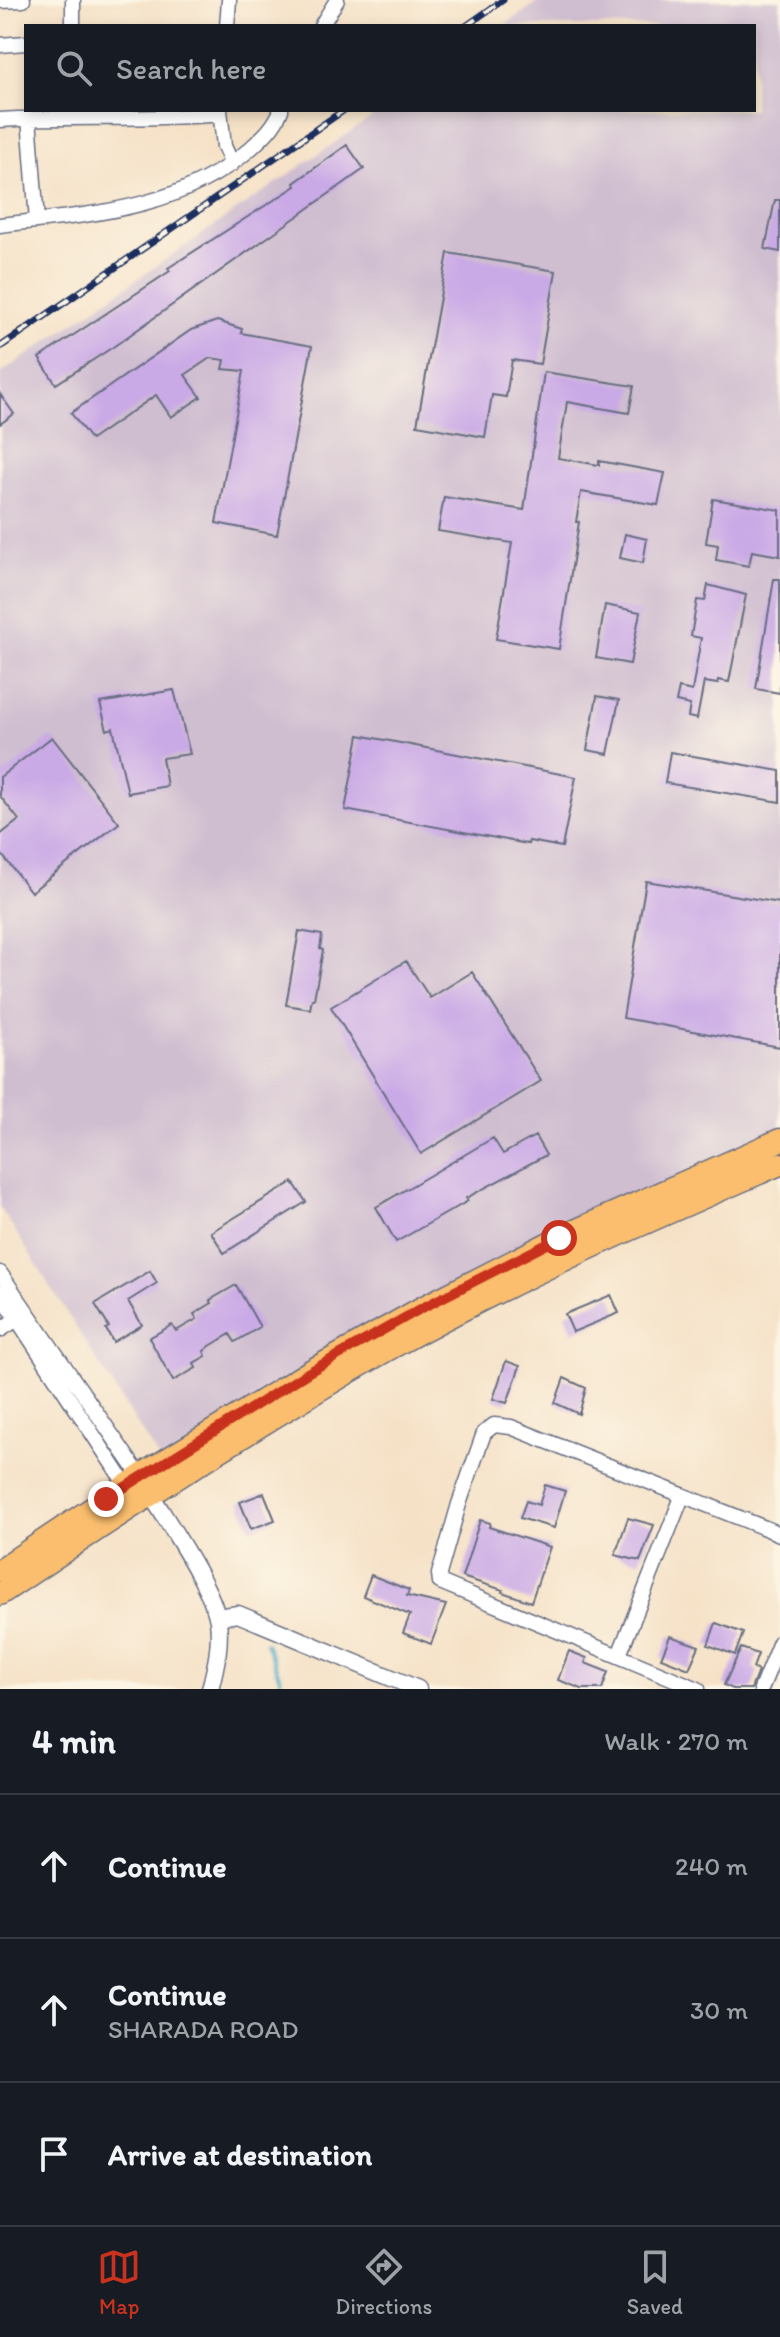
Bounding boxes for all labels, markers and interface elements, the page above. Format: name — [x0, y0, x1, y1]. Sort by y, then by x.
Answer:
search box — [24, 24, 756, 112]
icon: search — [52, 46, 96, 90]
text: Search here — [116, 50, 266, 87]
route start — [541, 1220, 577, 1256]
route end — [88, 1481, 124, 1517]
text: 4 min — [32, 1721, 116, 1762]
text: Walk · 270 m — [604, 1725, 748, 1757]
icon: ahead — [32, 1844, 76, 1888]
text: Continue — [108, 1848, 227, 1885]
text: 240 m — [675, 1850, 748, 1882]
text: Continue — [108, 1976, 227, 2013]
icon: ahead — [32, 1988, 76, 2032]
text: 30 m — [690, 1994, 748, 2026]
text: SHARADA ROAD — [108, 2013, 298, 2045]
icon: arrive — [32, 2132, 76, 2176]
text: Arrive at destination — [108, 2136, 372, 2173]
tab: Map — [97, 2245, 141, 2320]
tab: Directions — [336, 2245, 432, 2320]
tab: Saved — [627, 2245, 683, 2320]

